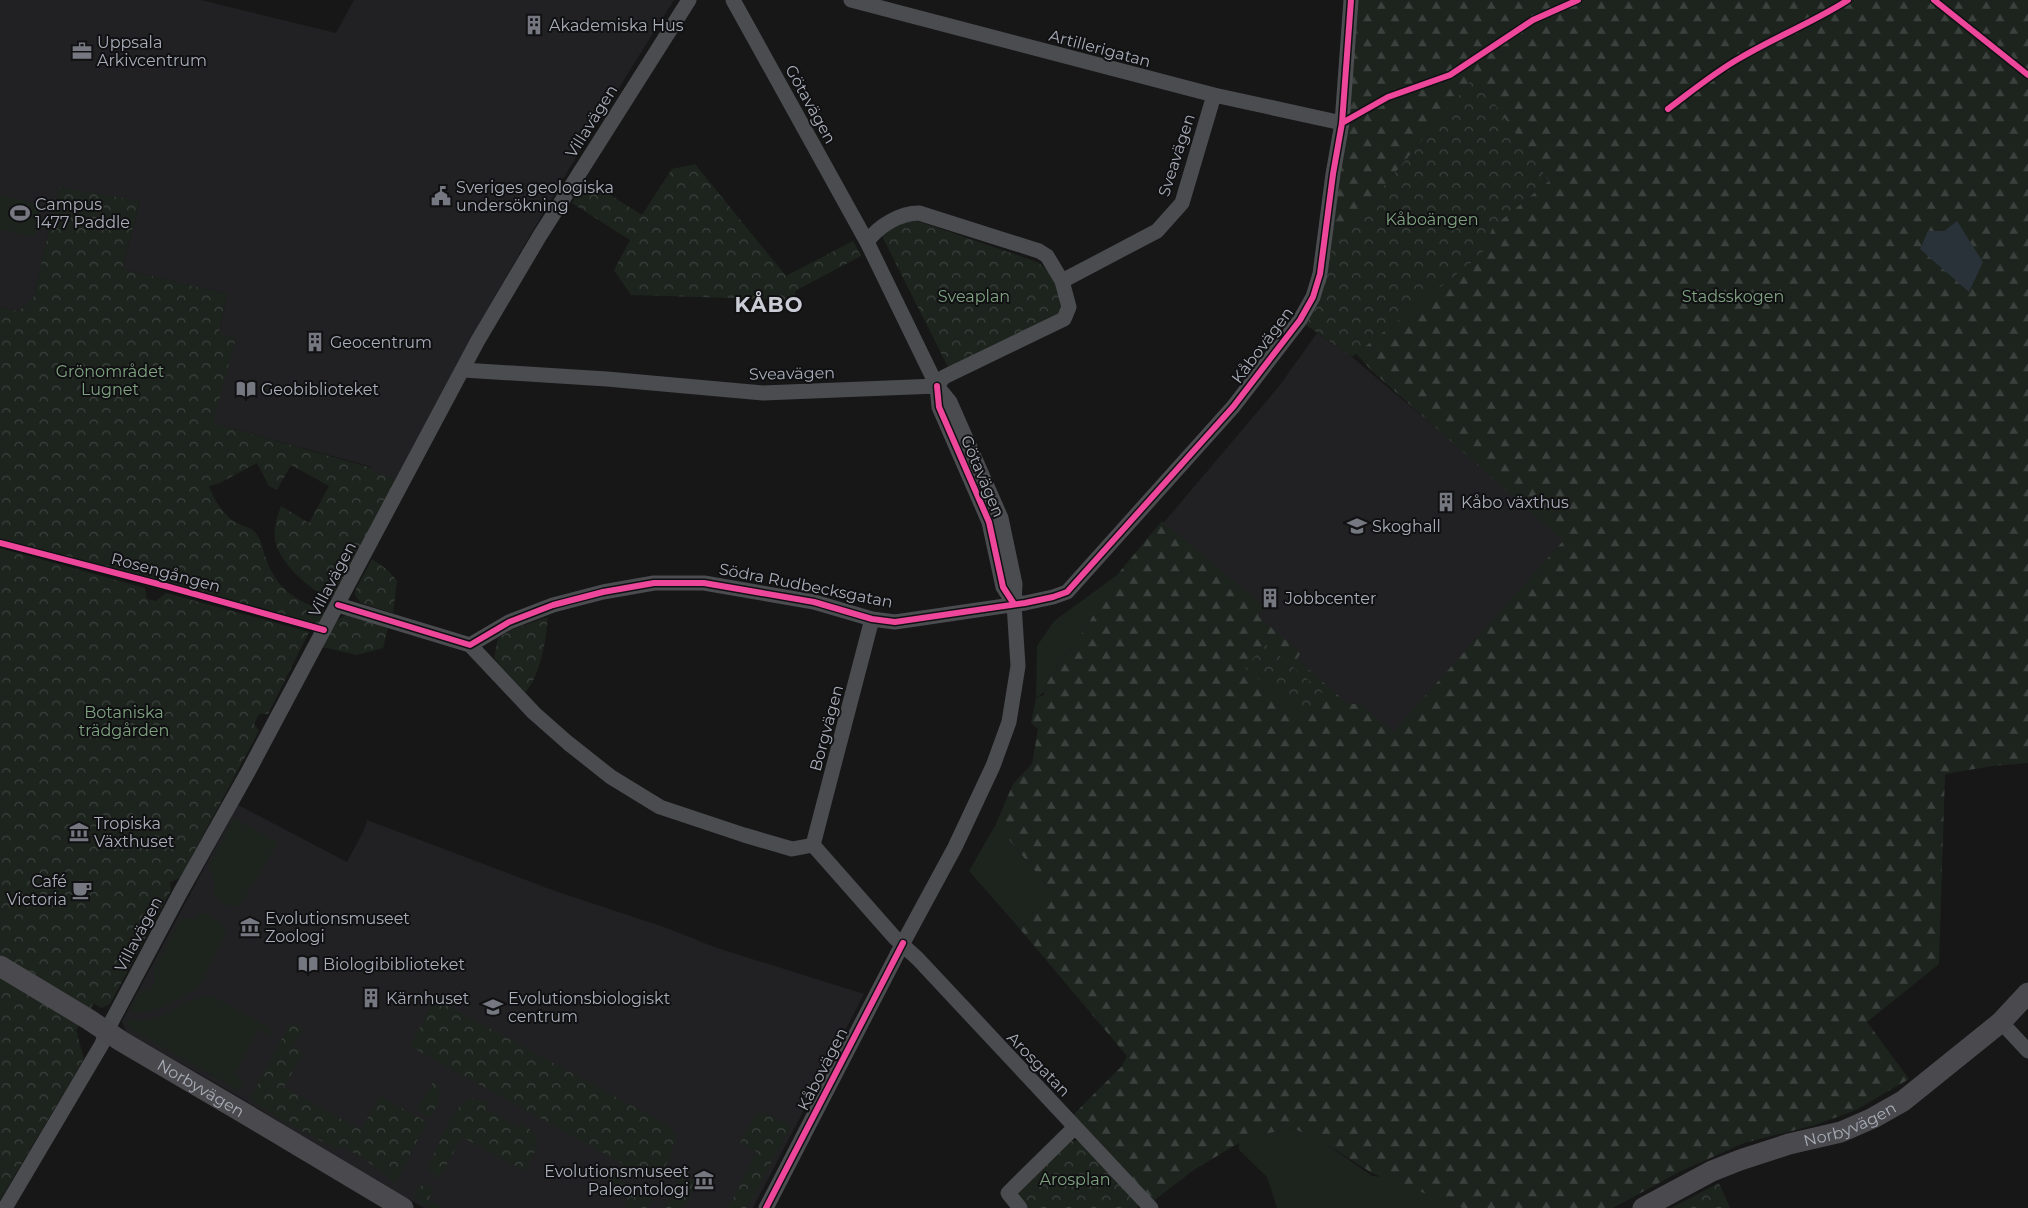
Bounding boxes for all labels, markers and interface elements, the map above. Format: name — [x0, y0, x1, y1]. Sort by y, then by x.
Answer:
building icon: Akademiska Hus — [523, 14, 545, 36]
place label: Akademiska Hus — [549, 16, 684, 35]
street label: Artillerigatan — [1047, 26, 1153, 71]
place label: Uppsala Arkivcentrum — [97, 33, 207, 70]
office icon: Uppsala Arkivcentrum — [71, 40, 93, 62]
street label: Götavägen — [781, 62, 840, 147]
street label: Villavägen — [562, 81, 621, 161]
street label: Sveavägen — [1154, 111, 1199, 199]
place label: Sveriges geologiska undersökning — [456, 178, 614, 215]
public building icon: Sveriges geologiska undersökning — [430, 185, 452, 207]
place label: Campus 1477 Paddle — [35, 195, 130, 232]
sports icon: Campus 1477 Paddle — [9, 202, 31, 224]
park label: Kåboängen — [1385, 210, 1479, 229]
park label: Sveaplan — [938, 287, 1010, 306]
park label: Stadsskogen — [1682, 287, 1784, 306]
district label: KÅBO — [735, 290, 803, 317]
street label: Kåbovägen — [1228, 303, 1297, 387]
building icon: Geocentrum — [304, 331, 326, 353]
place label: Geocentrum — [330, 333, 432, 352]
park label: Grönområdet Lugnet — [56, 362, 165, 399]
street label: Sveavägen — [749, 363, 835, 384]
library icon: Geobiblioteket — [235, 378, 257, 400]
place label: Geobiblioteket — [261, 380, 379, 399]
street label: Götavägen — [957, 432, 1008, 520]
building icon: Kåbo växthus — [1435, 491, 1457, 513]
place label: Kåbo växthus — [1461, 493, 1569, 512]
school or university icon: Skoghall — [1346, 515, 1368, 537]
place label: Skoghall — [1372, 517, 1441, 536]
street label: Villavägen — [305, 538, 360, 620]
street label: Rosengången — [109, 549, 223, 596]
street label: Södra Rudbecksgatan — [717, 559, 894, 612]
building icon: Jobbcenter — [1259, 587, 1281, 609]
place label: Jobbcenter — [1284, 589, 1376, 608]
street label: Borgvägen — [806, 683, 847, 773]
park label: Botaniska trädgården — [79, 703, 169, 740]
place label: Tropiska Växthuset — [94, 814, 175, 851]
museum icon: Tropiska Växthuset — [68, 821, 90, 843]
place label: Café Victoria — [6, 872, 67, 909]
cafe icon: Café Victoria — [71, 879, 93, 901]
street label: Villavägen — [111, 893, 166, 975]
place label: Evolutionsmuseet Zoologi — [265, 909, 410, 946]
museum icon: Evolutionsmuseet Zoologi — [239, 916, 261, 938]
library icon: Biologibiblioteket — [297, 953, 319, 975]
place label: Biologibiblioteket — [323, 955, 465, 974]
building icon: Kärnhuset — [360, 987, 382, 1009]
place label: Kärnhuset — [386, 989, 470, 1008]
place label: Evolutionsbiologiskt centrum — [508, 989, 671, 1026]
school or university icon: Evolutionsbiologiskt centrum — [482, 996, 504, 1018]
street label: Kåbovägen — [793, 1025, 851, 1114]
street label: Arosgatan — [1003, 1028, 1074, 1101]
street label: Norbyvägen — [154, 1055, 248, 1121]
street label: Norbyvägen — [1802, 1098, 1899, 1150]
place label: Evolutionsmuseet Paleontologi — [544, 1162, 689, 1199]
museum icon: Evolutionsmuseet Paleontologi — [693, 1169, 715, 1191]
park label: Arosplan — [1040, 1170, 1110, 1189]

